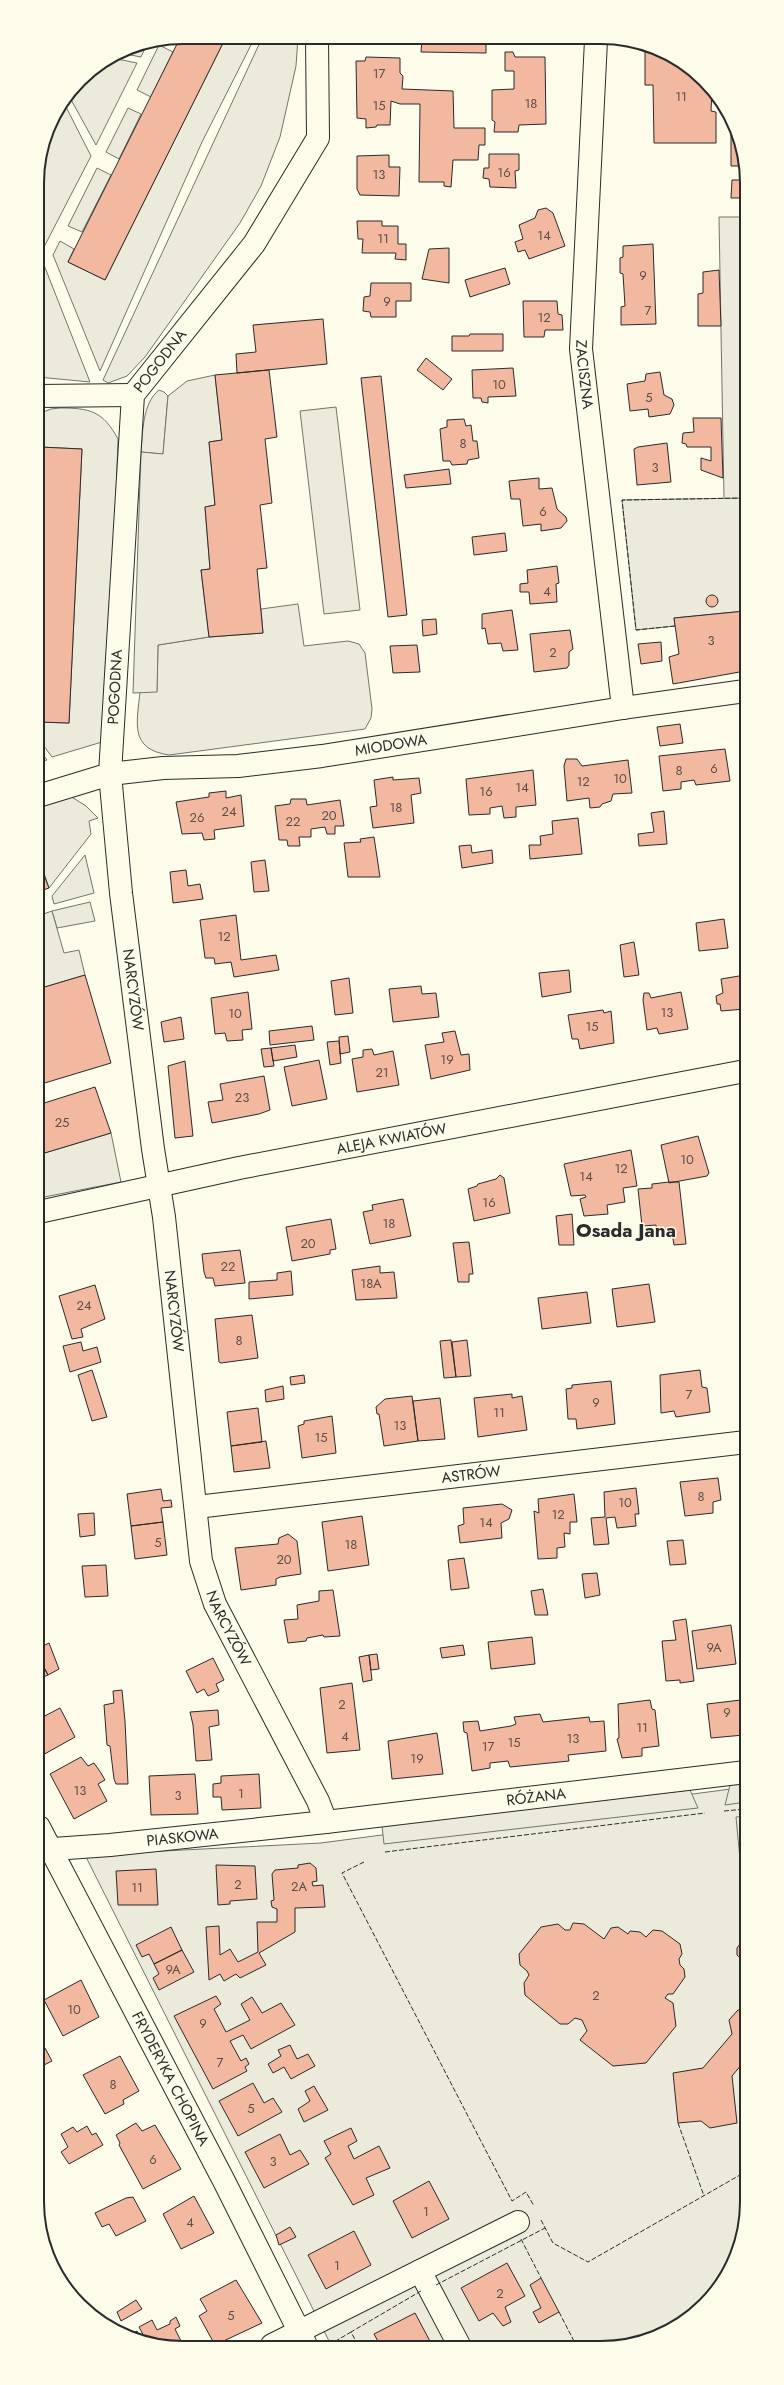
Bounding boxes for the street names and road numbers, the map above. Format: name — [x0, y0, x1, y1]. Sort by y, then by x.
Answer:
street label: POGODNA — [128, 324, 192, 397]
street label: ZACISZNA — [570, 339, 599, 410]
street label: POGODNA — [102, 649, 128, 725]
street label: MIODOWA — [353, 728, 429, 762]
street label: NARCYZÓW — [117, 947, 149, 1032]
street label: ALEJA KWIATÓW — [334, 1117, 449, 1160]
street label: NARCYZÓW — [159, 1269, 189, 1353]
street label: ASTRÓW — [440, 1460, 502, 1489]
street label: NARCYZÓW — [200, 1587, 257, 1670]
street label: RÓŻANA — [505, 1783, 567, 1811]
street label: PIASKOWA — [145, 1823, 220, 1852]
street label: FRYDERYKA CHOPINA — [126, 2008, 215, 2150]

